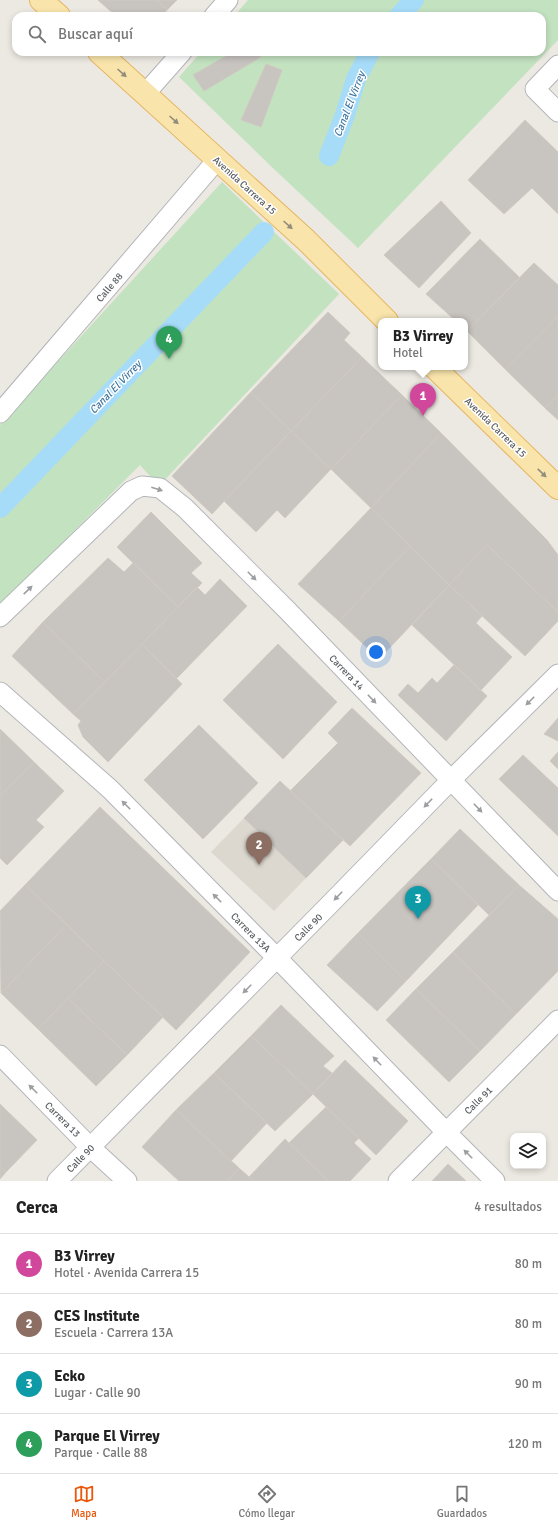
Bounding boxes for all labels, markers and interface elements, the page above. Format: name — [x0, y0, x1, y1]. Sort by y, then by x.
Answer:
search box — [12, 12, 546, 56]
icon: search — [26, 23, 48, 45]
text: Buscar aquí — [58, 25, 133, 43]
one-way arrow — [117, 68, 127, 78]
water label: Canal El Virrey — [331, 68, 369, 139]
one-way arrow — [168, 116, 179, 125]
street label: Avenida Carrera 15 — [210, 154, 278, 217]
one-way arrow — [283, 220, 294, 229]
street label: Calle 88 — [94, 271, 126, 305]
popup — [378, 318, 468, 370]
pin: 4 — [156, 326, 182, 359]
text: B3 Virrey — [393, 327, 453, 345]
text: Hotel — [393, 345, 423, 361]
water label: Canal El Virrey — [87, 357, 145, 417]
pin: 1 — [410, 383, 436, 416]
street label: Avenida Carrera 15 — [462, 395, 529, 460]
one-way arrow — [537, 468, 547, 477]
one-way arrow — [151, 486, 163, 492]
one-way arrow — [247, 571, 257, 581]
one-way arrow — [23, 585, 33, 595]
your location — [366, 642, 386, 662]
street label: Carrera 14 — [326, 652, 367, 693]
one-way arrow — [367, 694, 377, 704]
one-way arrow — [525, 696, 535, 706]
one-way arrow — [423, 798, 433, 808]
one-way arrow — [121, 801, 131, 810]
one-way arrow — [473, 803, 483, 813]
pin: 2 — [246, 832, 272, 865]
pin: 3 — [405, 886, 431, 919]
one-way arrow — [333, 891, 343, 901]
one-way arrow — [212, 893, 222, 903]
street label: Carrera 13A — [228, 910, 273, 955]
street label: Calle 90 — [292, 911, 325, 944]
one-way arrow — [242, 984, 252, 994]
one-way arrow — [372, 1056, 382, 1066]
one-way arrow — [28, 1084, 38, 1094]
street label: Calle 91 — [462, 1084, 495, 1117]
street label: Carrera 13 — [42, 1100, 82, 1140]
map controls — [510, 1133, 546, 1169]
button: layers — [510, 1133, 546, 1169]
street label: Calle 90 — [64, 1142, 97, 1175]
one-way arrow — [463, 1149, 473, 1159]
text: Cerca — [16, 1197, 58, 1218]
text: 4 resultados — [474, 1199, 542, 1215]
text: B3 Virrey — [54, 1247, 115, 1265]
text: 1 — [25, 1256, 33, 1272]
text: 80 m — [515, 1256, 542, 1272]
text: Hotel · Avenida Carrera 15 — [54, 1265, 199, 1281]
text: CES Institute — [54, 1307, 140, 1325]
text: 2 — [25, 1316, 33, 1332]
text: 80 m — [515, 1316, 542, 1332]
text: Escuela · Carrera 13A — [54, 1325, 173, 1341]
text: Ecko — [54, 1367, 85, 1385]
text: 3 — [25, 1376, 33, 1392]
text: 90 m — [515, 1376, 542, 1392]
text: Lugar · Calle 90 — [54, 1385, 141, 1401]
text: Parque El Virrey — [54, 1427, 160, 1445]
text: 4 — [25, 1436, 33, 1452]
text: 120 m — [508, 1436, 542, 1452]
text: Parque · Calle 88 — [54, 1445, 148, 1461]
tab: Mapa — [71, 1483, 97, 1520]
tab: Cómo llegar — [239, 1483, 295, 1520]
tab: Guardados — [437, 1483, 487, 1520]

